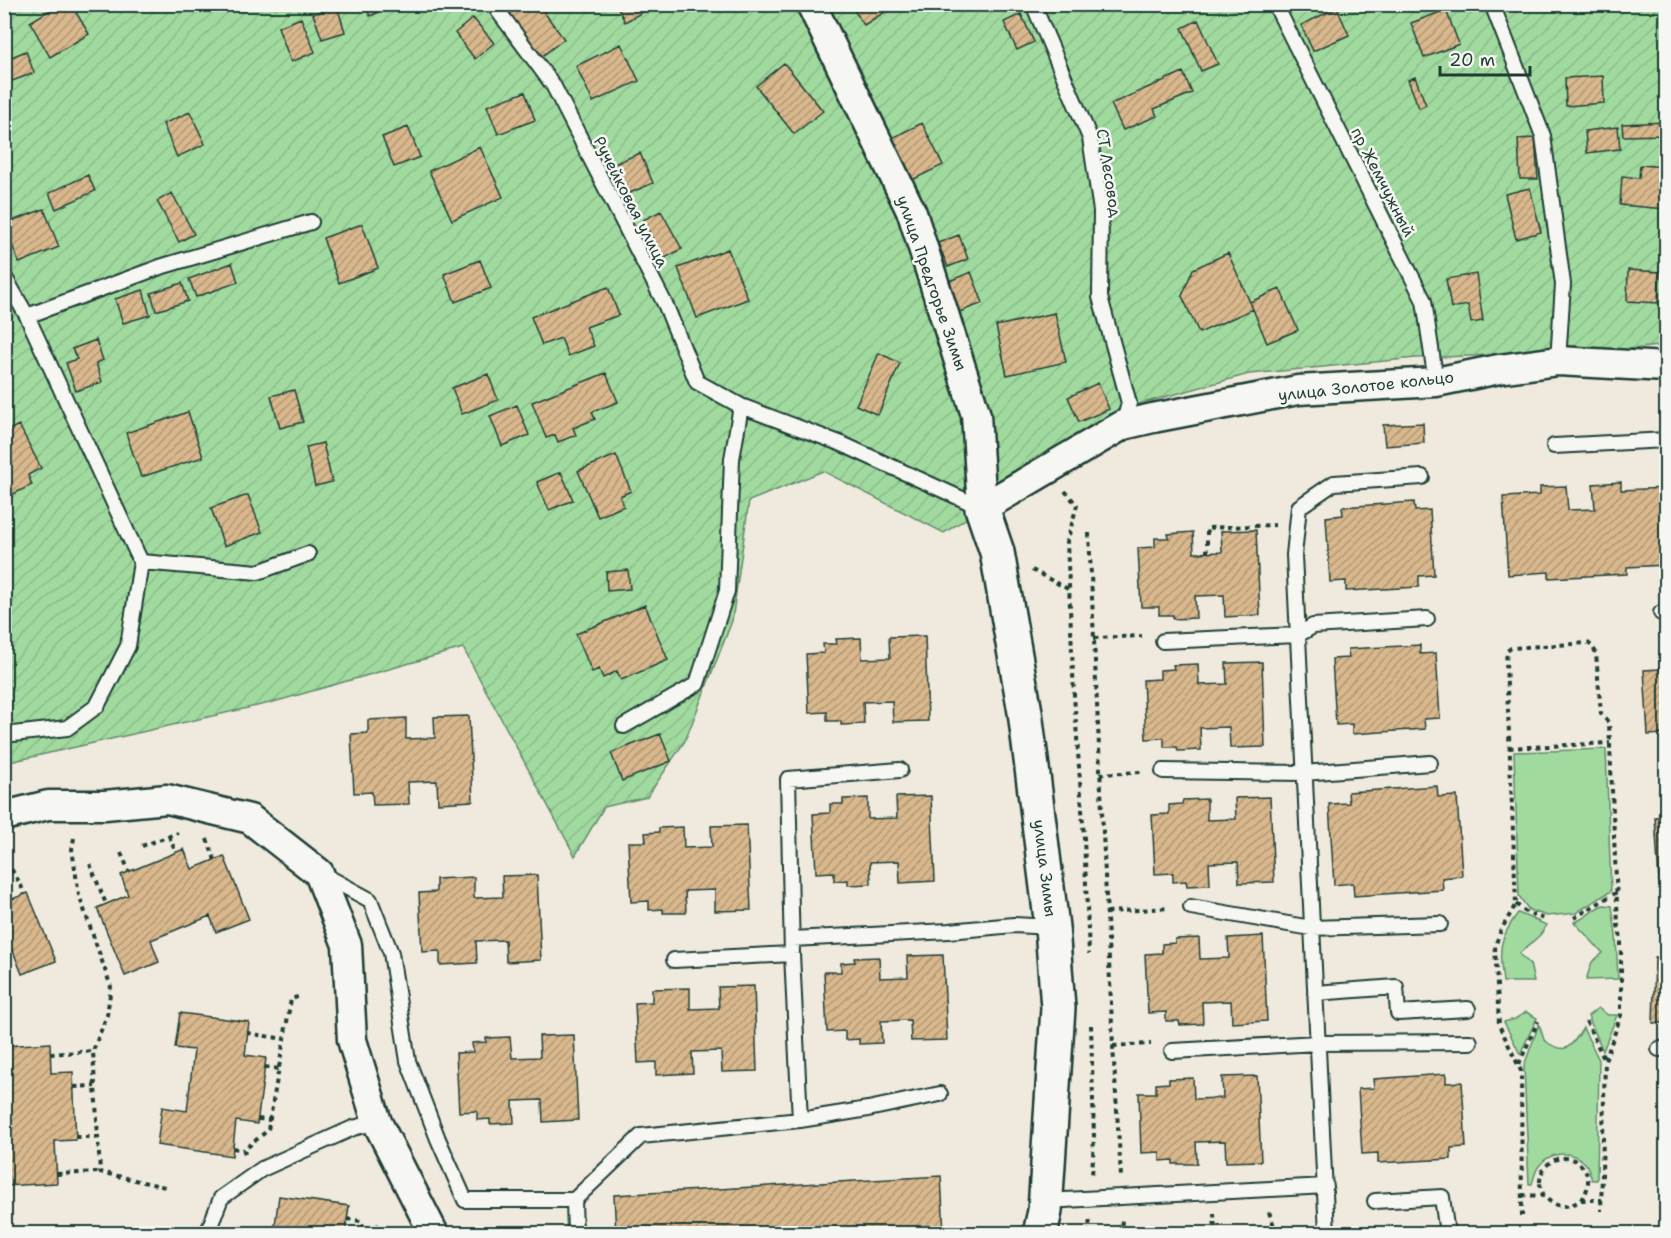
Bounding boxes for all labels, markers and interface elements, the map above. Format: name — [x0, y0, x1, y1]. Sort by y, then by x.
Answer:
scale bar — [1440, 39, 1530, 77]
text: 20 m — [1449, 48, 1495, 72]
street label: пр Жемчужный — [1346, 124, 1420, 240]
street label: СТ Лесовод — [1092, 127, 1126, 219]
street label: Ручейковая улица — [589, 133, 673, 271]
street label: улица Предгорье Зимы — [892, 193, 972, 373]
street label: улица Золотое кольцо — [1277, 366, 1455, 406]
street label: улица Зимы — [1029, 818, 1061, 918]

